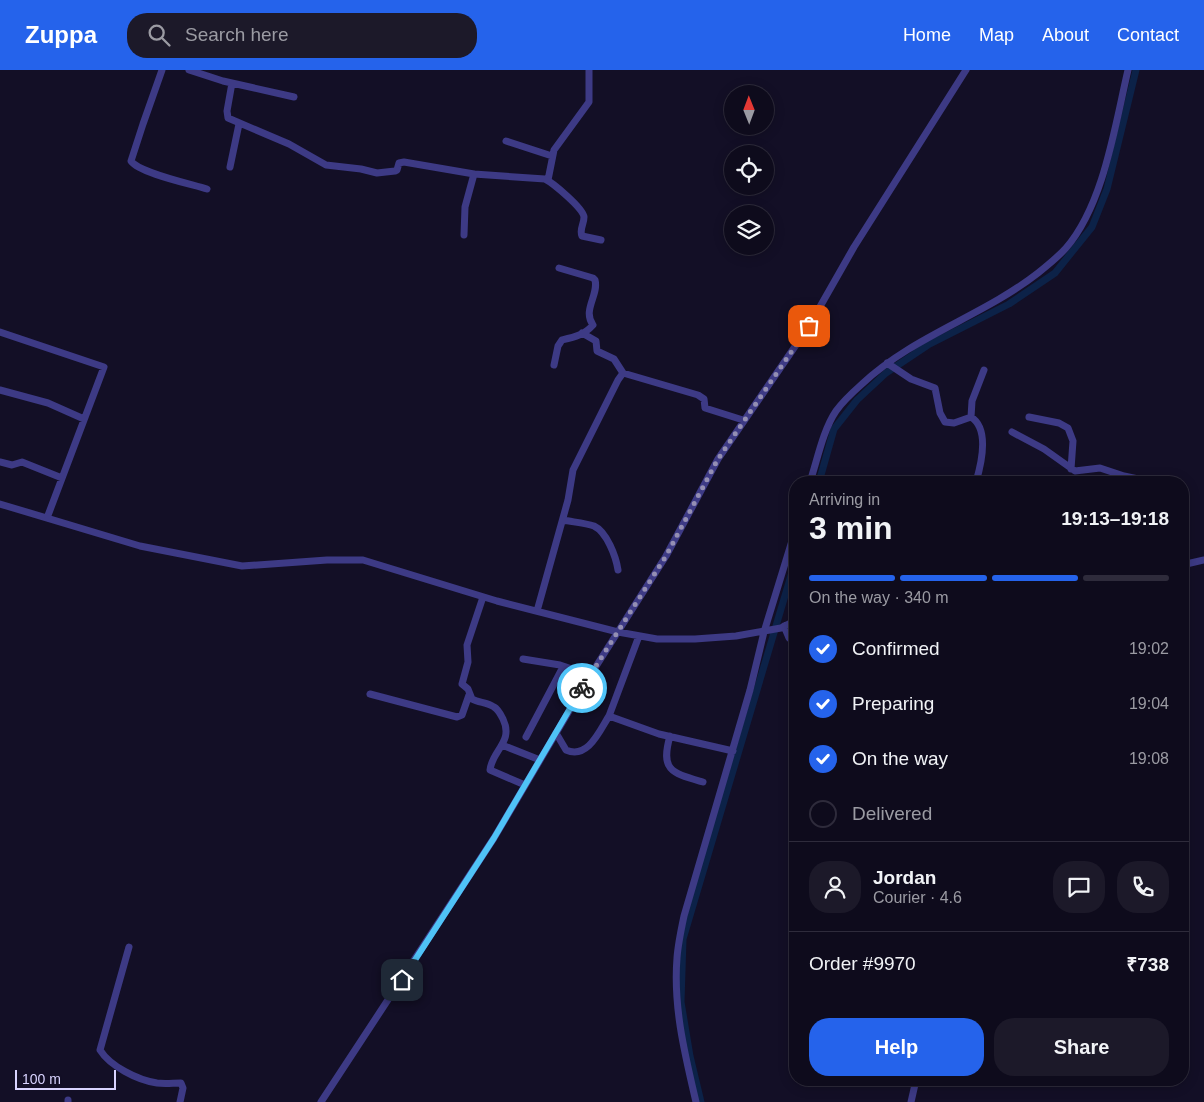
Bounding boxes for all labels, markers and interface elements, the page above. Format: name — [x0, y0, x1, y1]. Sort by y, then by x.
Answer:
search box — [127, 13, 477, 58]
text: Zuppa — [25, 21, 97, 48]
icon: search — [145, 21, 173, 49]
text: Search here — [185, 24, 289, 45]
text: Home — [903, 25, 951, 45]
text: Map — [979, 25, 1014, 45]
text: About — [1042, 25, 1089, 45]
text: Contact — [1117, 25, 1179, 45]
north arrow — [724, 85, 774, 135]
map controls — [724, 85, 774, 255]
button: locate — [724, 145, 774, 195]
button: layers — [724, 205, 774, 255]
pin — [788, 305, 830, 347]
icon: bag — [795, 312, 823, 340]
text: Arriving in — [809, 491, 880, 508]
text: 19:13–19:18 — [1061, 508, 1169, 529]
text: 3 min — [809, 510, 893, 546]
text: On the way · 340 m — [809, 589, 949, 606]
icon: check — [809, 635, 837, 663]
text: Confirmed — [852, 638, 940, 659]
text: 19:02 — [1129, 640, 1169, 657]
courier — [557, 663, 607, 713]
icon: bike — [568, 674, 596, 702]
icon: check — [809, 690, 837, 718]
text: Preparing — [852, 693, 934, 714]
text: 19:04 — [1129, 695, 1169, 712]
icon: check — [809, 745, 837, 773]
text: On the way — [852, 748, 948, 769]
text: 19:08 — [1129, 750, 1169, 767]
text: Delivered — [852, 803, 932, 824]
button: person — [809, 861, 861, 913]
button: chat — [1053, 861, 1105, 913]
button: phone — [1117, 861, 1169, 913]
text: Jordan — [873, 867, 936, 888]
text: Courier · 4.6 — [873, 889, 962, 906]
text: Order #9970 — [809, 953, 916, 974]
text: ₹738 — [1126, 954, 1169, 975]
pin — [381, 959, 423, 1001]
icon: home — [388, 966, 416, 994]
button: Help — [809, 1018, 984, 1076]
button: Share — [994, 1018, 1169, 1076]
scale bar — [15, 1067, 116, 1090]
text: 100 m — [22, 1071, 61, 1087]

